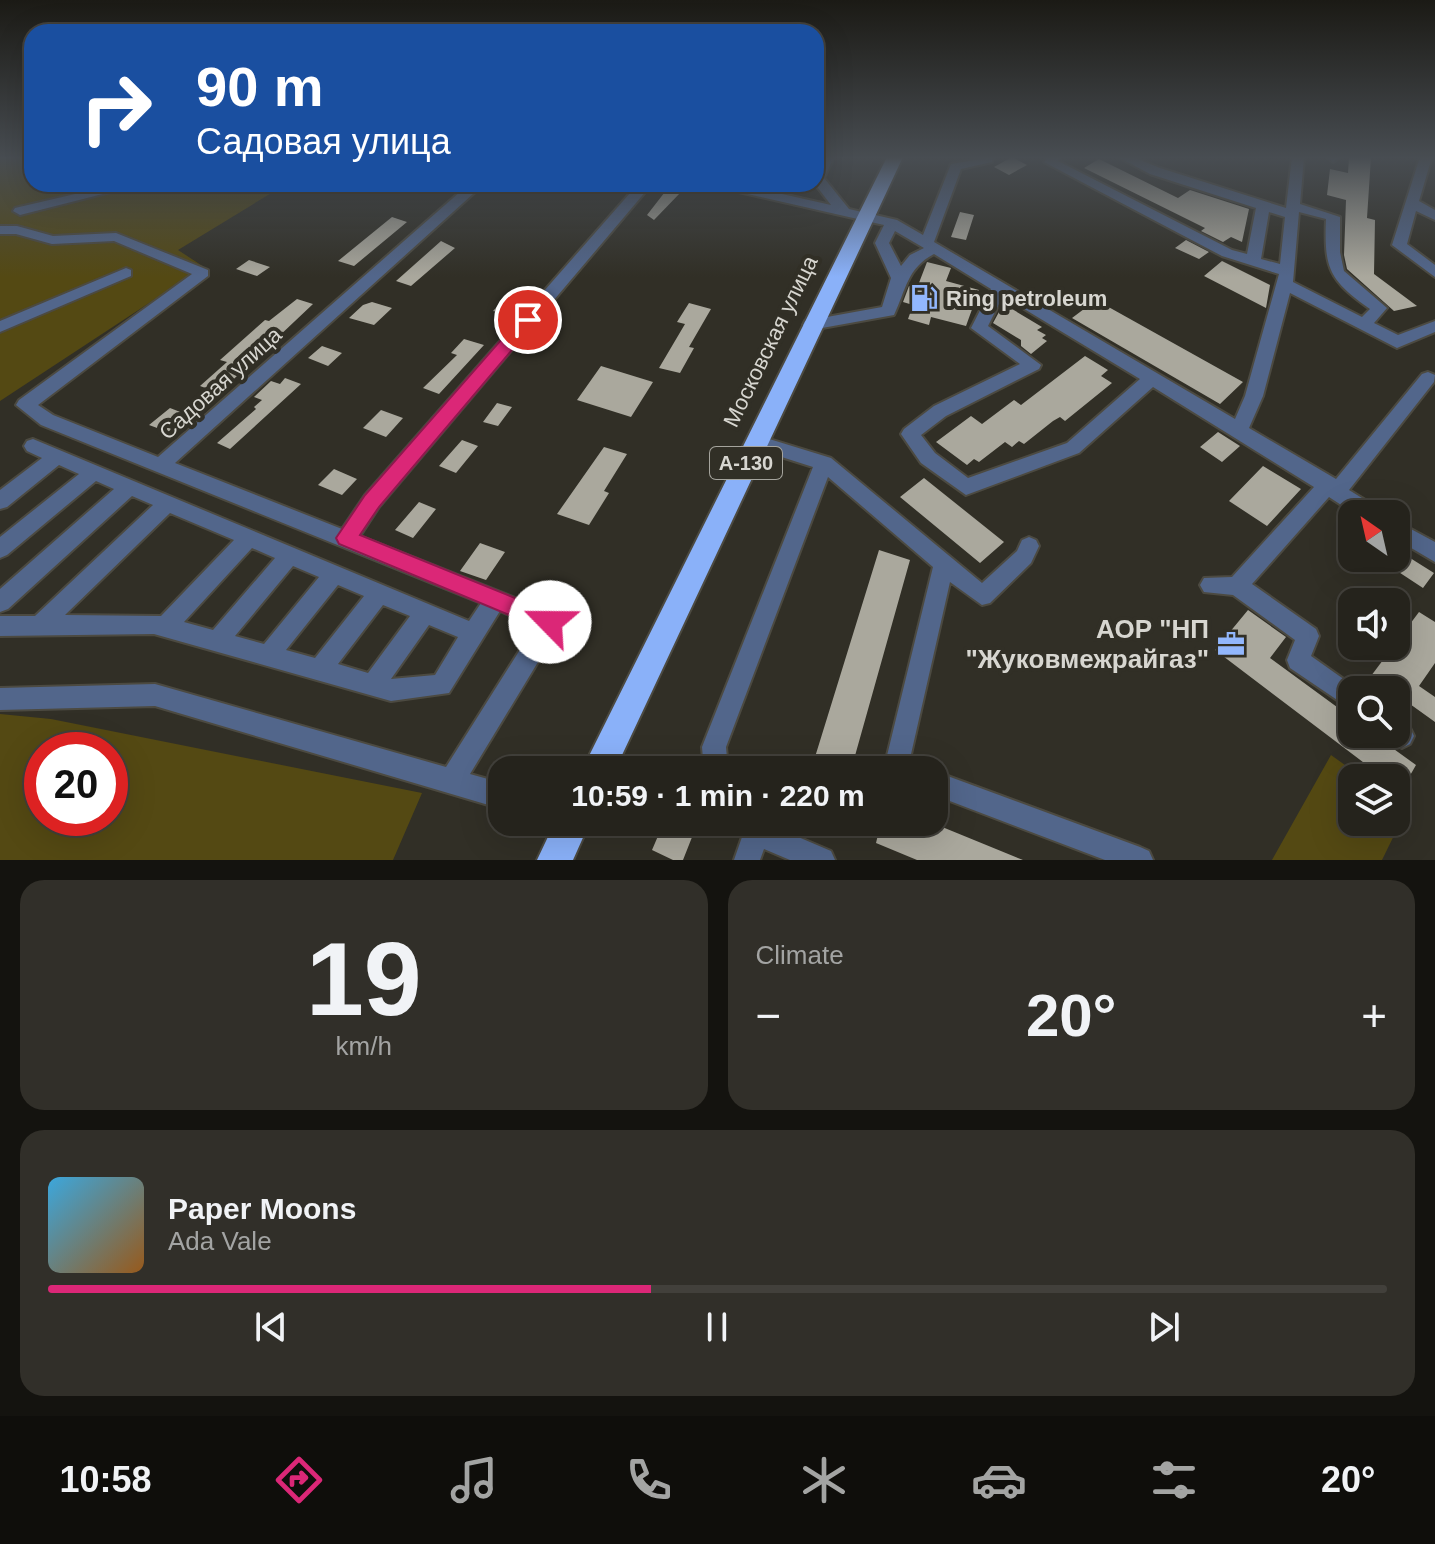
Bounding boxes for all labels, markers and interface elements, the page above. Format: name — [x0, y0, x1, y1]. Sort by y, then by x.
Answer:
text: 90 m — [196, 55, 324, 118]
icon: right — [64, 56, 168, 160]
text: Садовая улица — [196, 121, 451, 162]
street label: Московская улица — [718, 251, 823, 431]
fuel station icon: Ring petroleum — [909, 283, 939, 313]
pin — [494, 286, 562, 354]
place label: Ring petroleum — [946, 286, 1107, 311]
icon: arrive — [506, 298, 550, 342]
street label: Садовая улица — [154, 322, 287, 445]
road number: А-130 — [710, 447, 782, 479]
north arrow — [1338, 500, 1410, 572]
map controls — [1338, 500, 1410, 836]
position arrow — [508, 580, 592, 664]
button: sound — [1338, 588, 1410, 660]
place label: АОР "НП "Жуковмежрайгаз" — [966, 614, 1209, 674]
office icon: АОР "НП "Жуковмежрайгаз" — [1216, 629, 1246, 659]
button: search — [1338, 676, 1410, 748]
speed limit sign: 20 — [24, 732, 128, 836]
button: layers — [1338, 764, 1410, 836]
text: 10:59 · 1 min · 220 m — [571, 779, 865, 812]
text: 19 — [306, 921, 422, 1037]
text: Climate — [756, 940, 844, 970]
text: 20° — [1026, 982, 1117, 1049]
text: − — [756, 991, 781, 1040]
text: + — [1361, 991, 1387, 1040]
text: km/h — [336, 1031, 392, 1061]
text: Paper Moons — [168, 1192, 356, 1225]
text: Ada Vale — [168, 1226, 272, 1256]
icon: previous — [249, 1305, 293, 1349]
icon: pause — [695, 1305, 739, 1349]
icon: next — [1142, 1305, 1186, 1349]
icon: directions — [271, 1452, 327, 1508]
icon: music — [446, 1452, 502, 1508]
icon: phone — [621, 1452, 677, 1508]
icon: climate — [796, 1452, 852, 1508]
icon: car — [971, 1452, 1027, 1508]
icon: filters — [1146, 1452, 1202, 1508]
text: 10:58 — [60, 1459, 152, 1500]
text: 20° — [1321, 1459, 1375, 1500]

